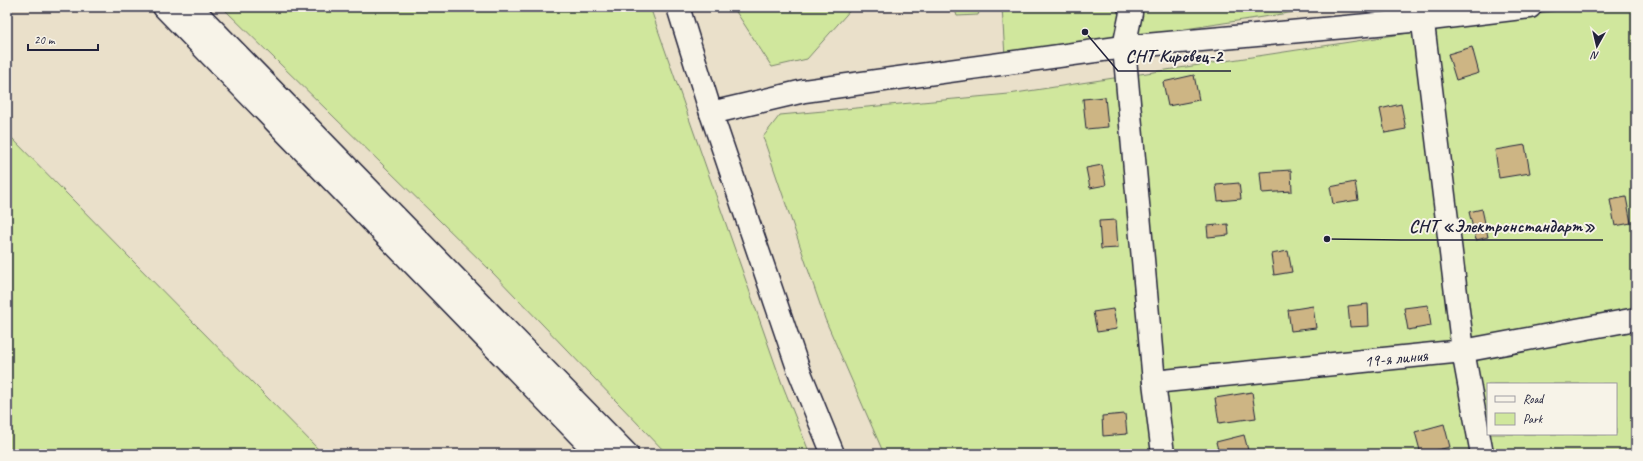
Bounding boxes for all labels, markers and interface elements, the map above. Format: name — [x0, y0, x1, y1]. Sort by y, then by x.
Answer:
scale bar — [28, 26, 98, 52]
north arrow — [1577, 26, 1617, 66]
text: 20 m — [34, 32, 56, 48]
callout: СНТ Кировец-2 — [1118, 41, 1231, 71]
text: СНТ Кировец-2 — [1126, 45, 1224, 67]
text: N — [1589, 48, 1600, 63]
callout: СНТ «Электронстандарт» — [1401, 210, 1603, 240]
text: СНТ «Электронстандарт» — [1409, 215, 1595, 237]
street label: 19-я линия — [1363, 344, 1429, 371]
legend — [1487, 383, 1617, 435]
text: Road — [1523, 391, 1545, 407]
text: Park — [1523, 411, 1544, 427]

